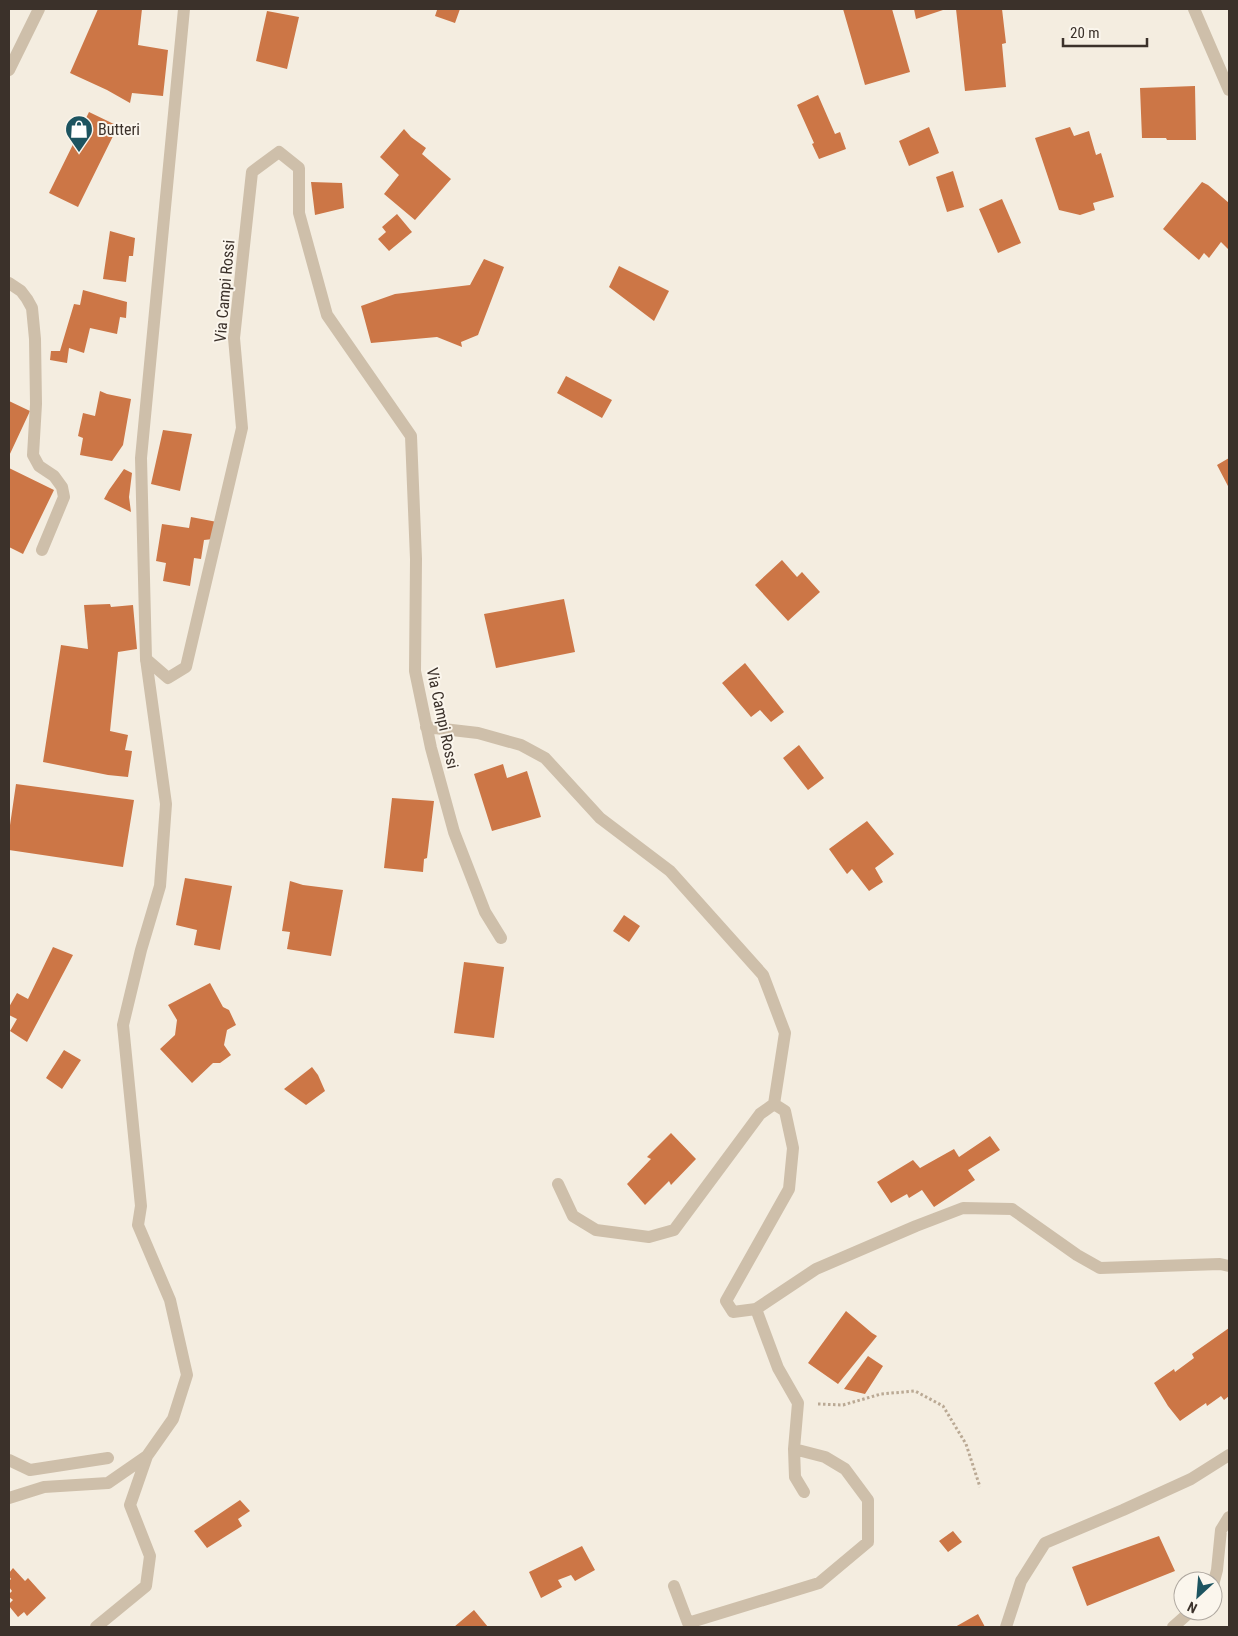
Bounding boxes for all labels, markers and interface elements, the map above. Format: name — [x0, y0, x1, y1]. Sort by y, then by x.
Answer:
scale bar — [1063, 15, 1147, 47]
text: 20 m — [1070, 24, 1100, 42]
shop icon: Butteri — [64, 114, 94, 153]
place label: Butteri — [98, 120, 140, 139]
street label: Via Campi Rossi — [211, 239, 238, 343]
street label: Via Campi Rossi — [423, 666, 462, 770]
north arrow — [1173, 1571, 1223, 1621]
text: N — [1185, 1599, 1200, 1617]

